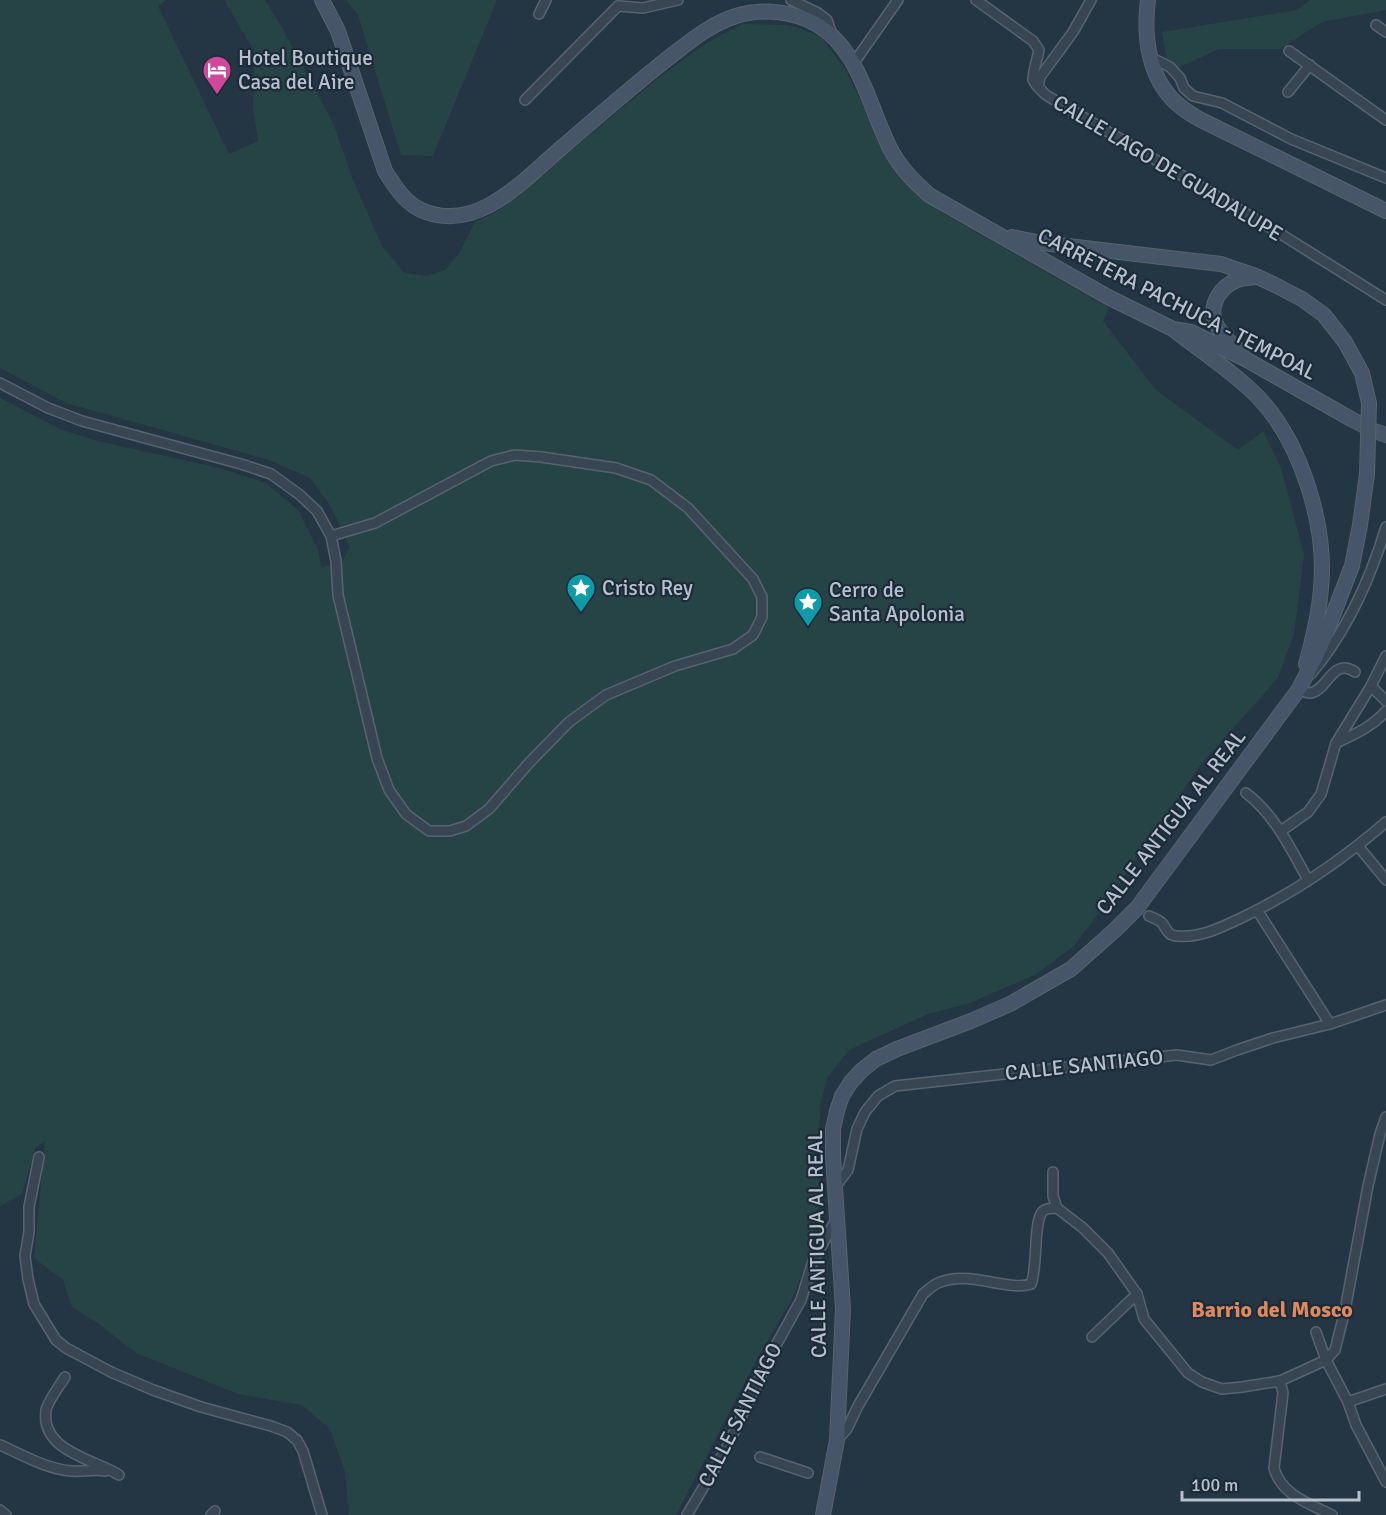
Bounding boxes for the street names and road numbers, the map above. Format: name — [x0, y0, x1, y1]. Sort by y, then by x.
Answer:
street label: CALLE LAGO DE GUADALUPE — [1048, 89, 1288, 247]
street label: CARRETERA PACHUCA - TEMPOAL — [1033, 222, 1321, 386]
street label: CALLE ANTIGUA AL REAL — [1091, 724, 1252, 920]
street label: CALLE SANTIAGO — [1004, 1044, 1164, 1086]
street label: CALLE ANTIGUA AL REAL — [802, 1130, 832, 1358]
street label: CALLE SANTIAGO — [692, 1338, 788, 1492]

